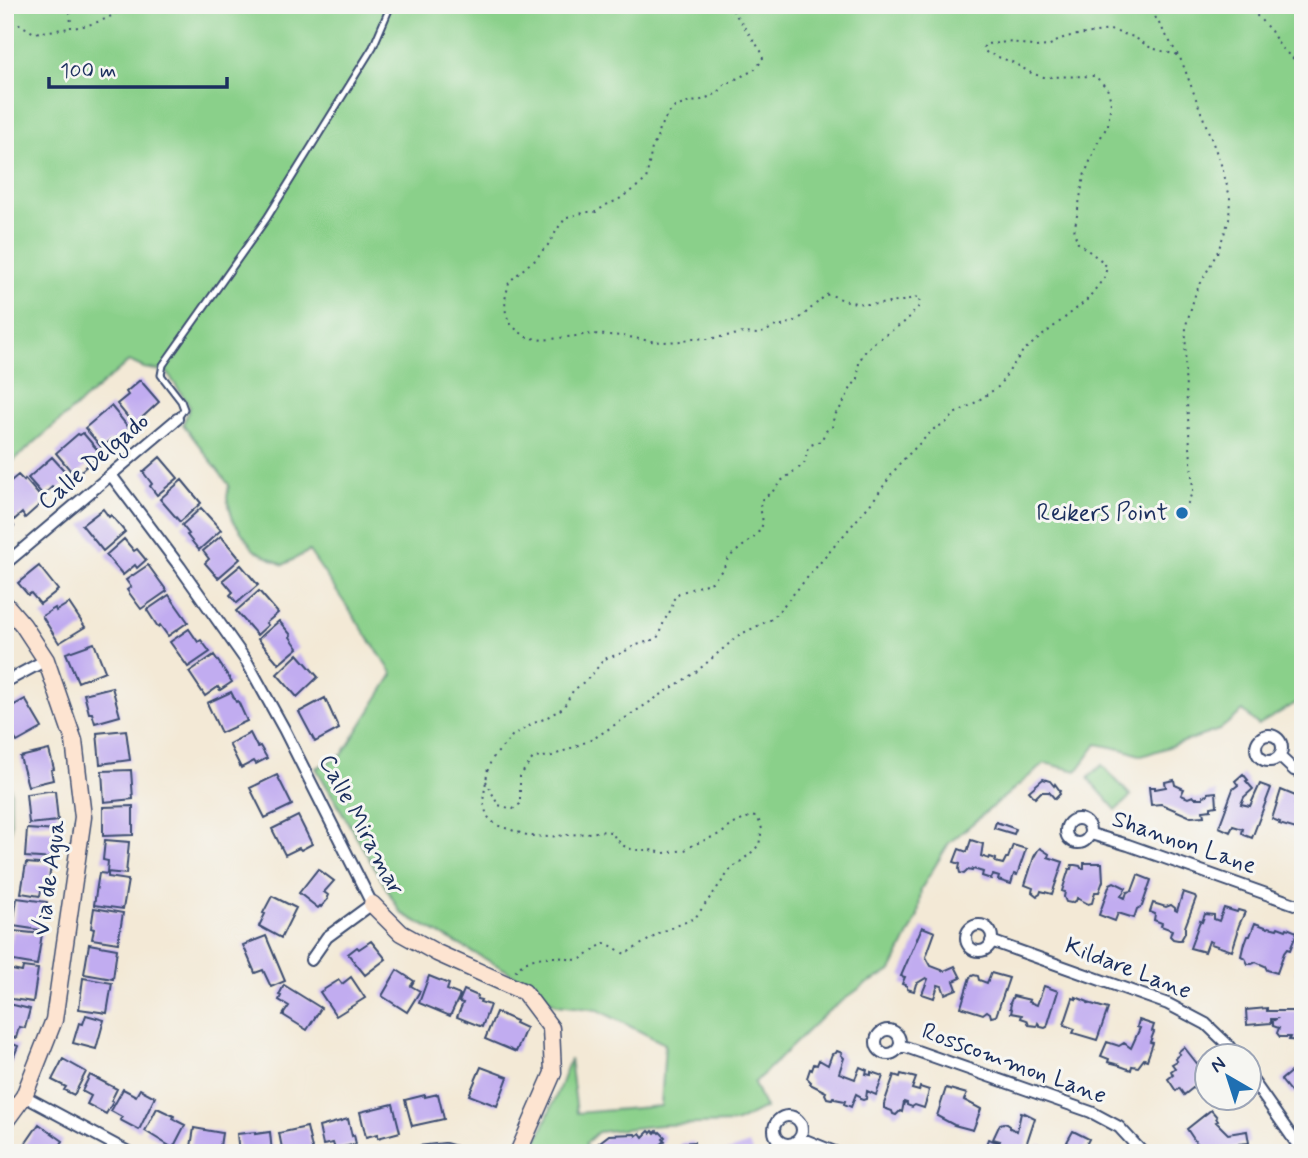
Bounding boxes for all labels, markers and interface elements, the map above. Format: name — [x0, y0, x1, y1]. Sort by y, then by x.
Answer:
scale bar — [49, 46, 228, 90]
text: 100 m — [60, 57, 116, 85]
street label: Calle Delgado — [32, 406, 157, 519]
place label: Reikers Point — [1037, 498, 1168, 529]
marker: Reikers Point — [1174, 505, 1190, 521]
street label: Calle Miramar — [311, 749, 411, 901]
street label: Shannon Lane — [1108, 804, 1260, 882]
street label: Via de Agua — [27, 817, 74, 938]
street label: Kildare Lane — [1060, 931, 1196, 1007]
street label: Rosscommon Lane — [917, 1016, 1111, 1112]
north arrow — [1192, 1042, 1262, 1112]
text: N — [1205, 1051, 1231, 1079]

